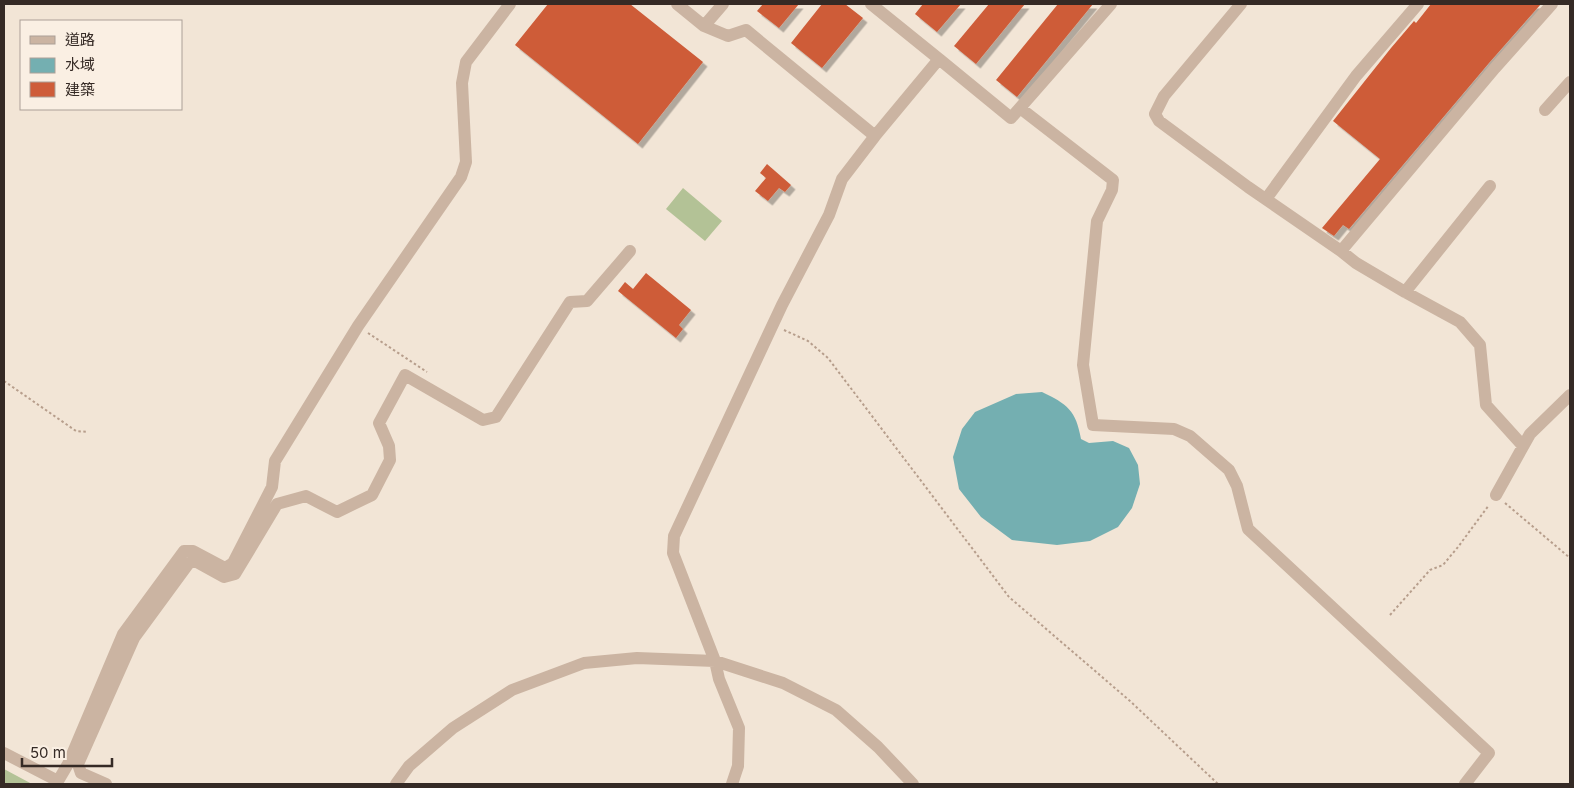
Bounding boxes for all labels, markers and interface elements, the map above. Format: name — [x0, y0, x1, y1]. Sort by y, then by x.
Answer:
legend — [20, 20, 182, 110]
text: 道路 — [65, 30, 95, 49]
text: 水域 — [65, 55, 95, 74]
text: 建築 — [65, 80, 95, 99]
scale bar — [22, 736, 112, 768]
text: 50 m — [30, 743, 66, 762]

